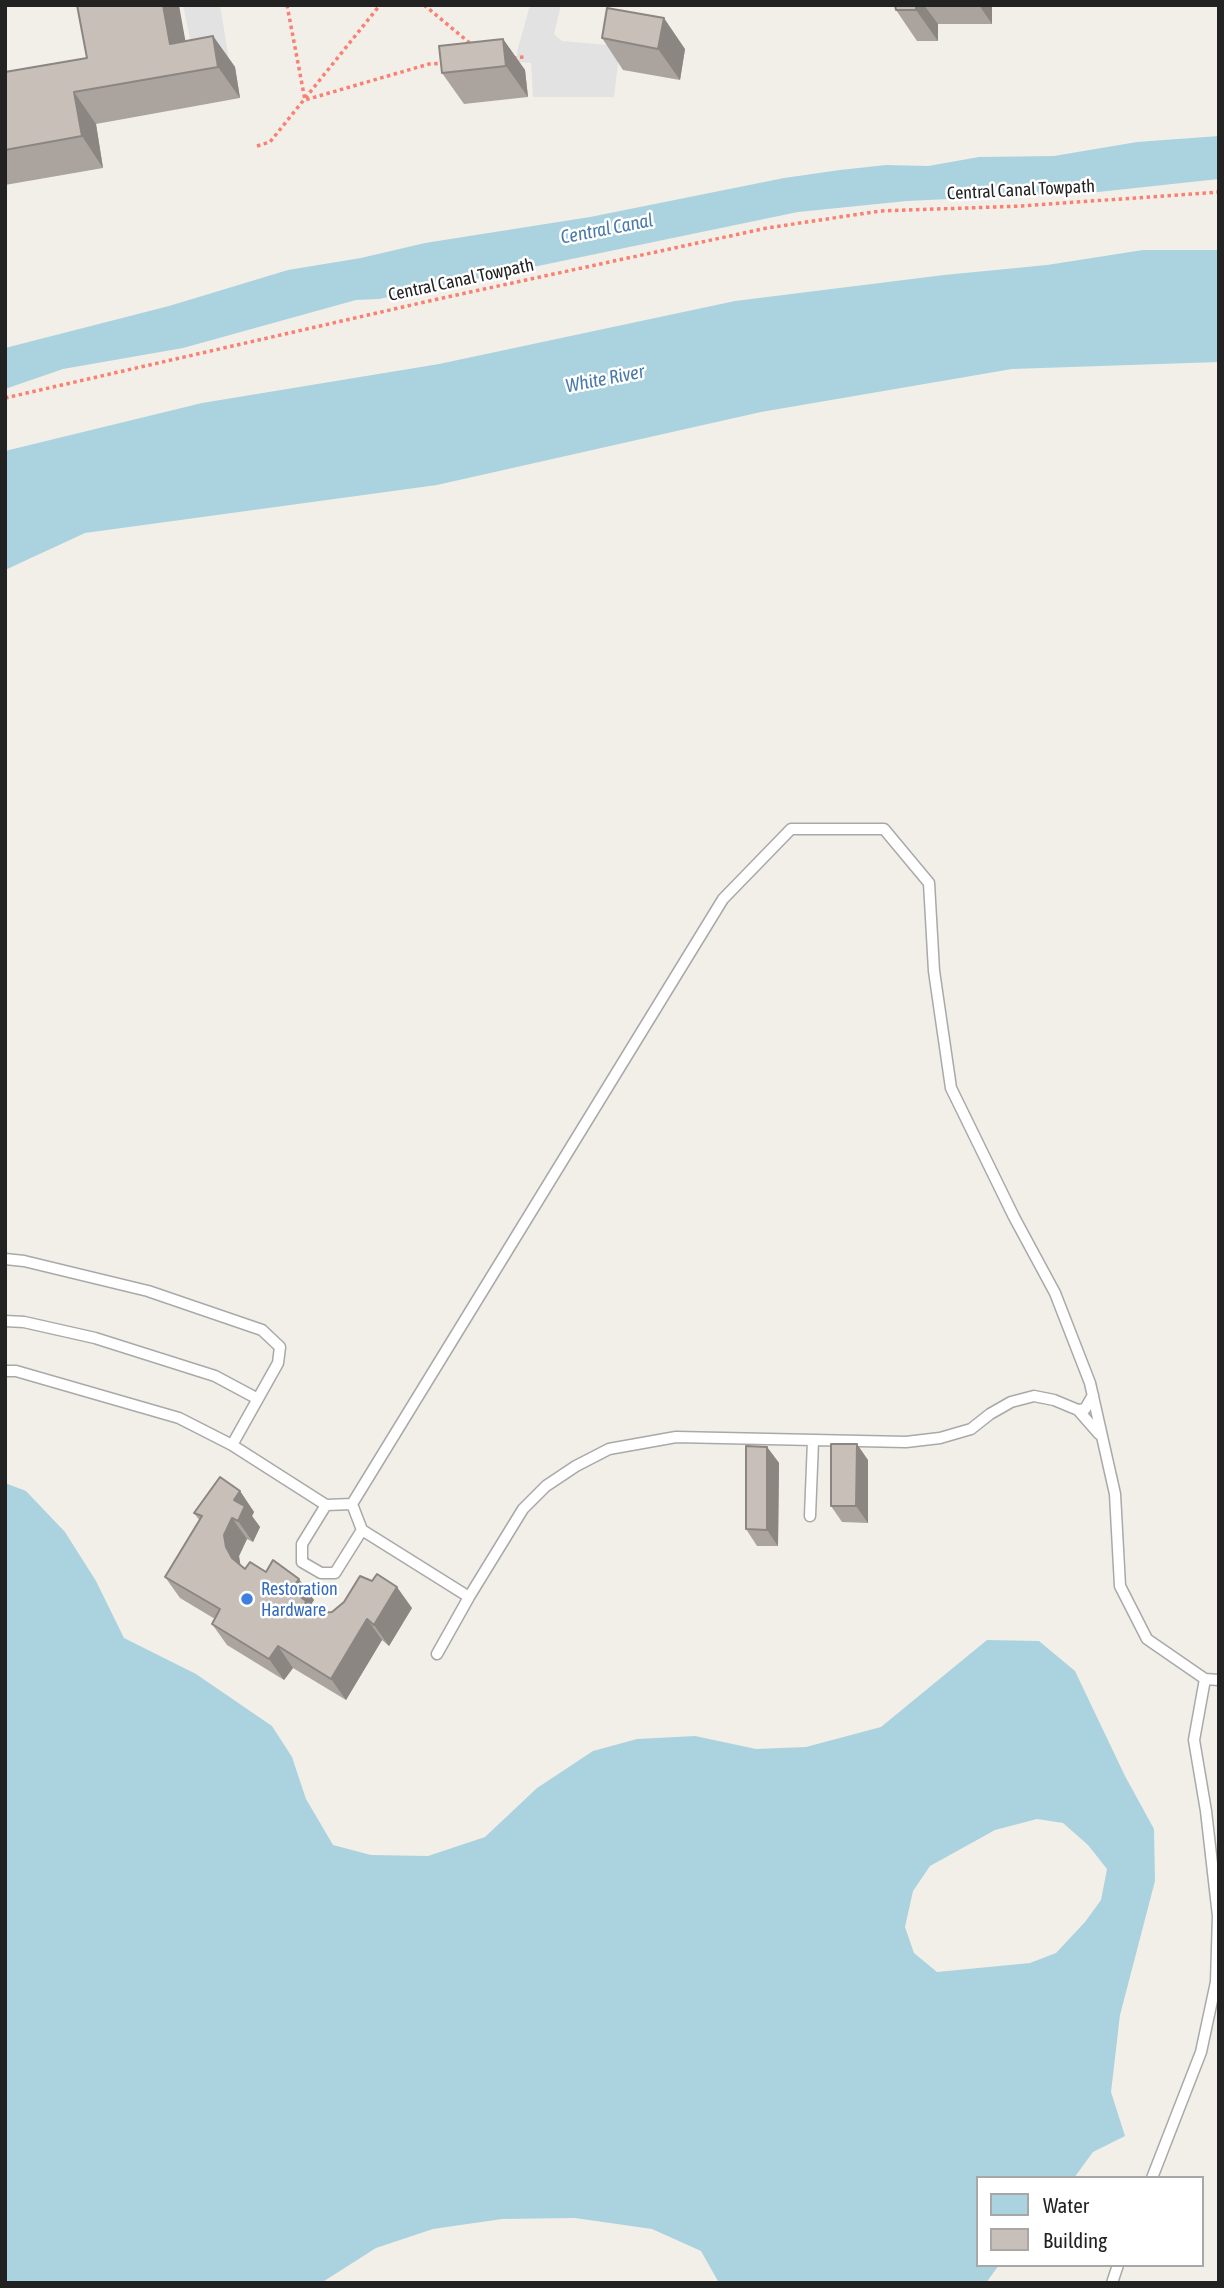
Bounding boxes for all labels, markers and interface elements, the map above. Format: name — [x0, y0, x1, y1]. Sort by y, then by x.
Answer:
street label: Central Canal Towpath — [946, 175, 1096, 205]
water label: Central Canal — [559, 209, 655, 249]
street label: Central Canal Towpath — [386, 254, 536, 306]
water label: White River — [564, 360, 646, 398]
place label: Restoration Hardware — [261, 1578, 338, 1620]
marker: Restoration Hardware — [239, 1591, 255, 1607]
legend — [976, 2176, 1203, 2267]
text: Water — [1043, 2193, 1089, 2217]
text: Building — [1043, 2228, 1107, 2252]

